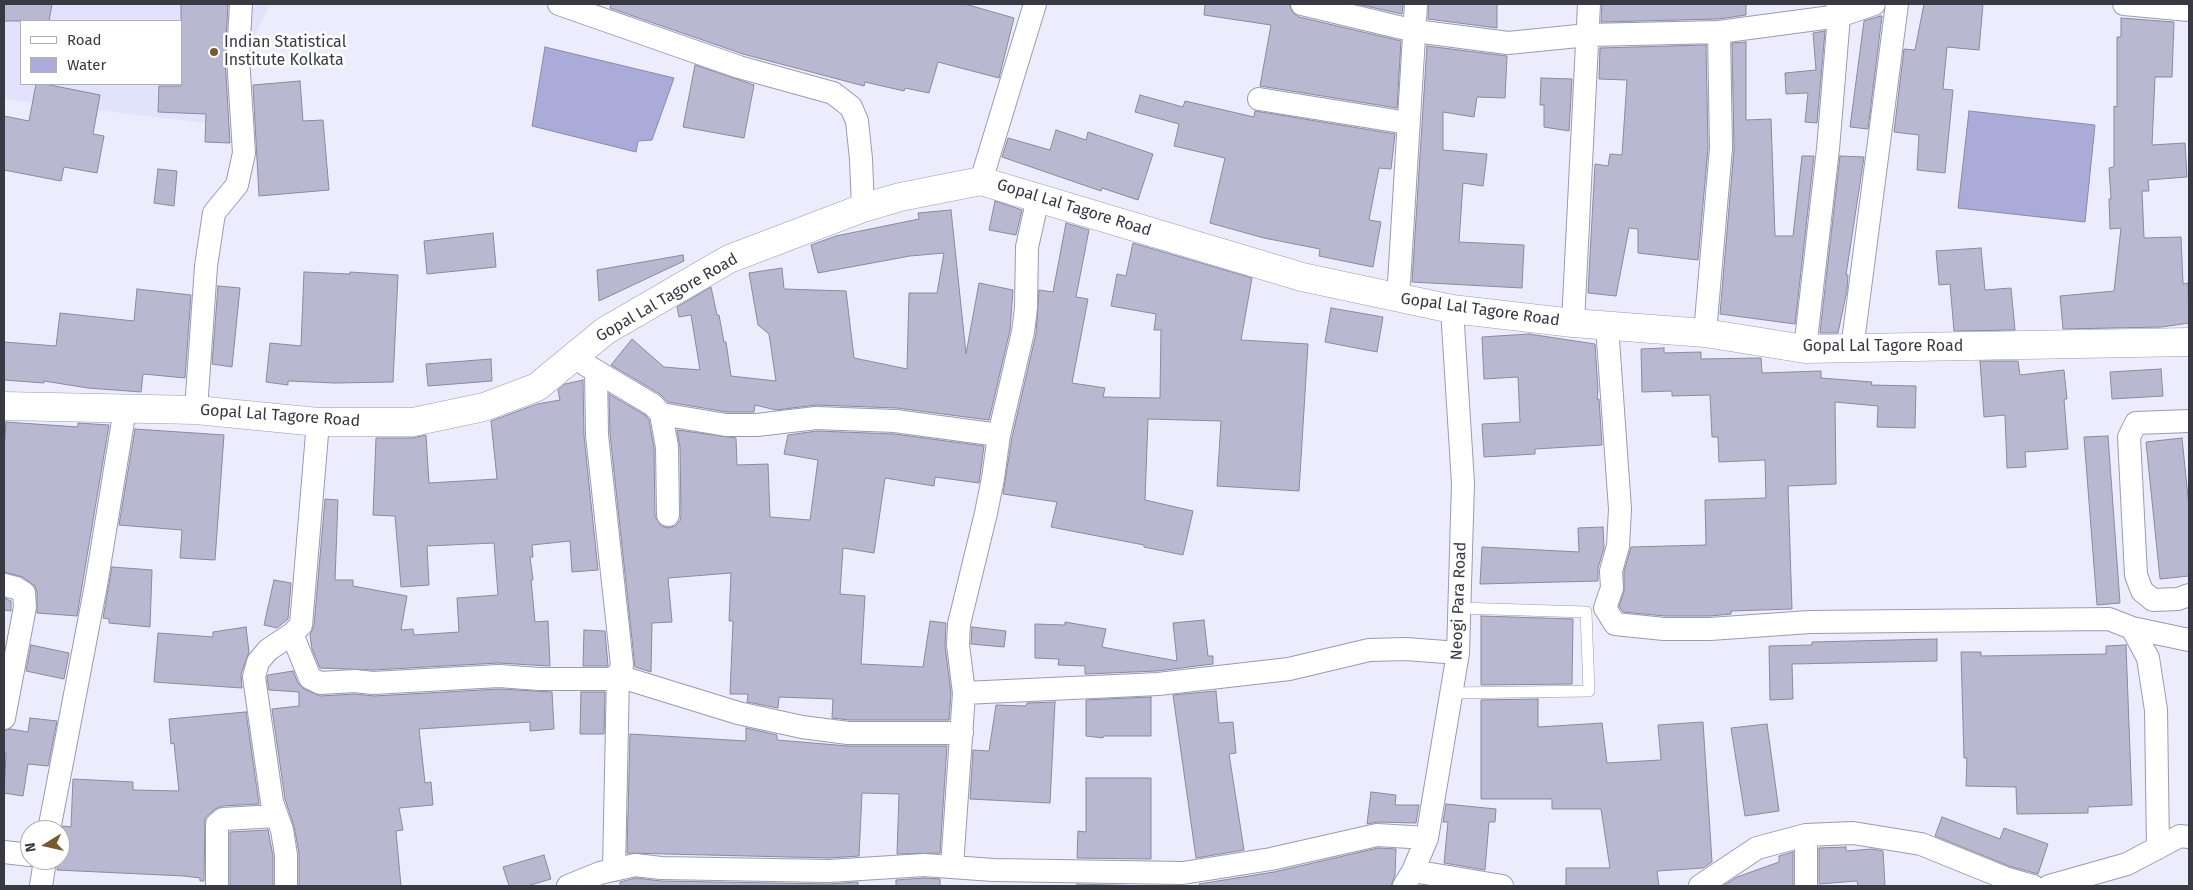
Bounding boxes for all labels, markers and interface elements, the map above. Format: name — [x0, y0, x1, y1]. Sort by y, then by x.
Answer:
legend — [20, 20, 182, 85]
text: Road — [67, 31, 102, 49]
place label: Indian Statistical Institute Kolkata — [224, 33, 346, 71]
marker: Indian Statistical Institute Kolkata — [208, 46, 220, 58]
text: Water — [67, 56, 106, 74]
street label: Gopal Lal Tagore Road — [994, 175, 1154, 241]
street label: Gopal Lal Tagore Road — [593, 250, 741, 346]
street label: Gopal Lal Tagore Road — [1399, 289, 1561, 331]
street label: Gopal Lal Tagore Road — [1803, 337, 1963, 357]
street label: Gopal Lal Tagore Road — [199, 401, 361, 431]
street label: Neogi Para Road — [1447, 541, 1471, 661]
north arrow — [20, 820, 70, 870]
text: N — [22, 841, 40, 853]

